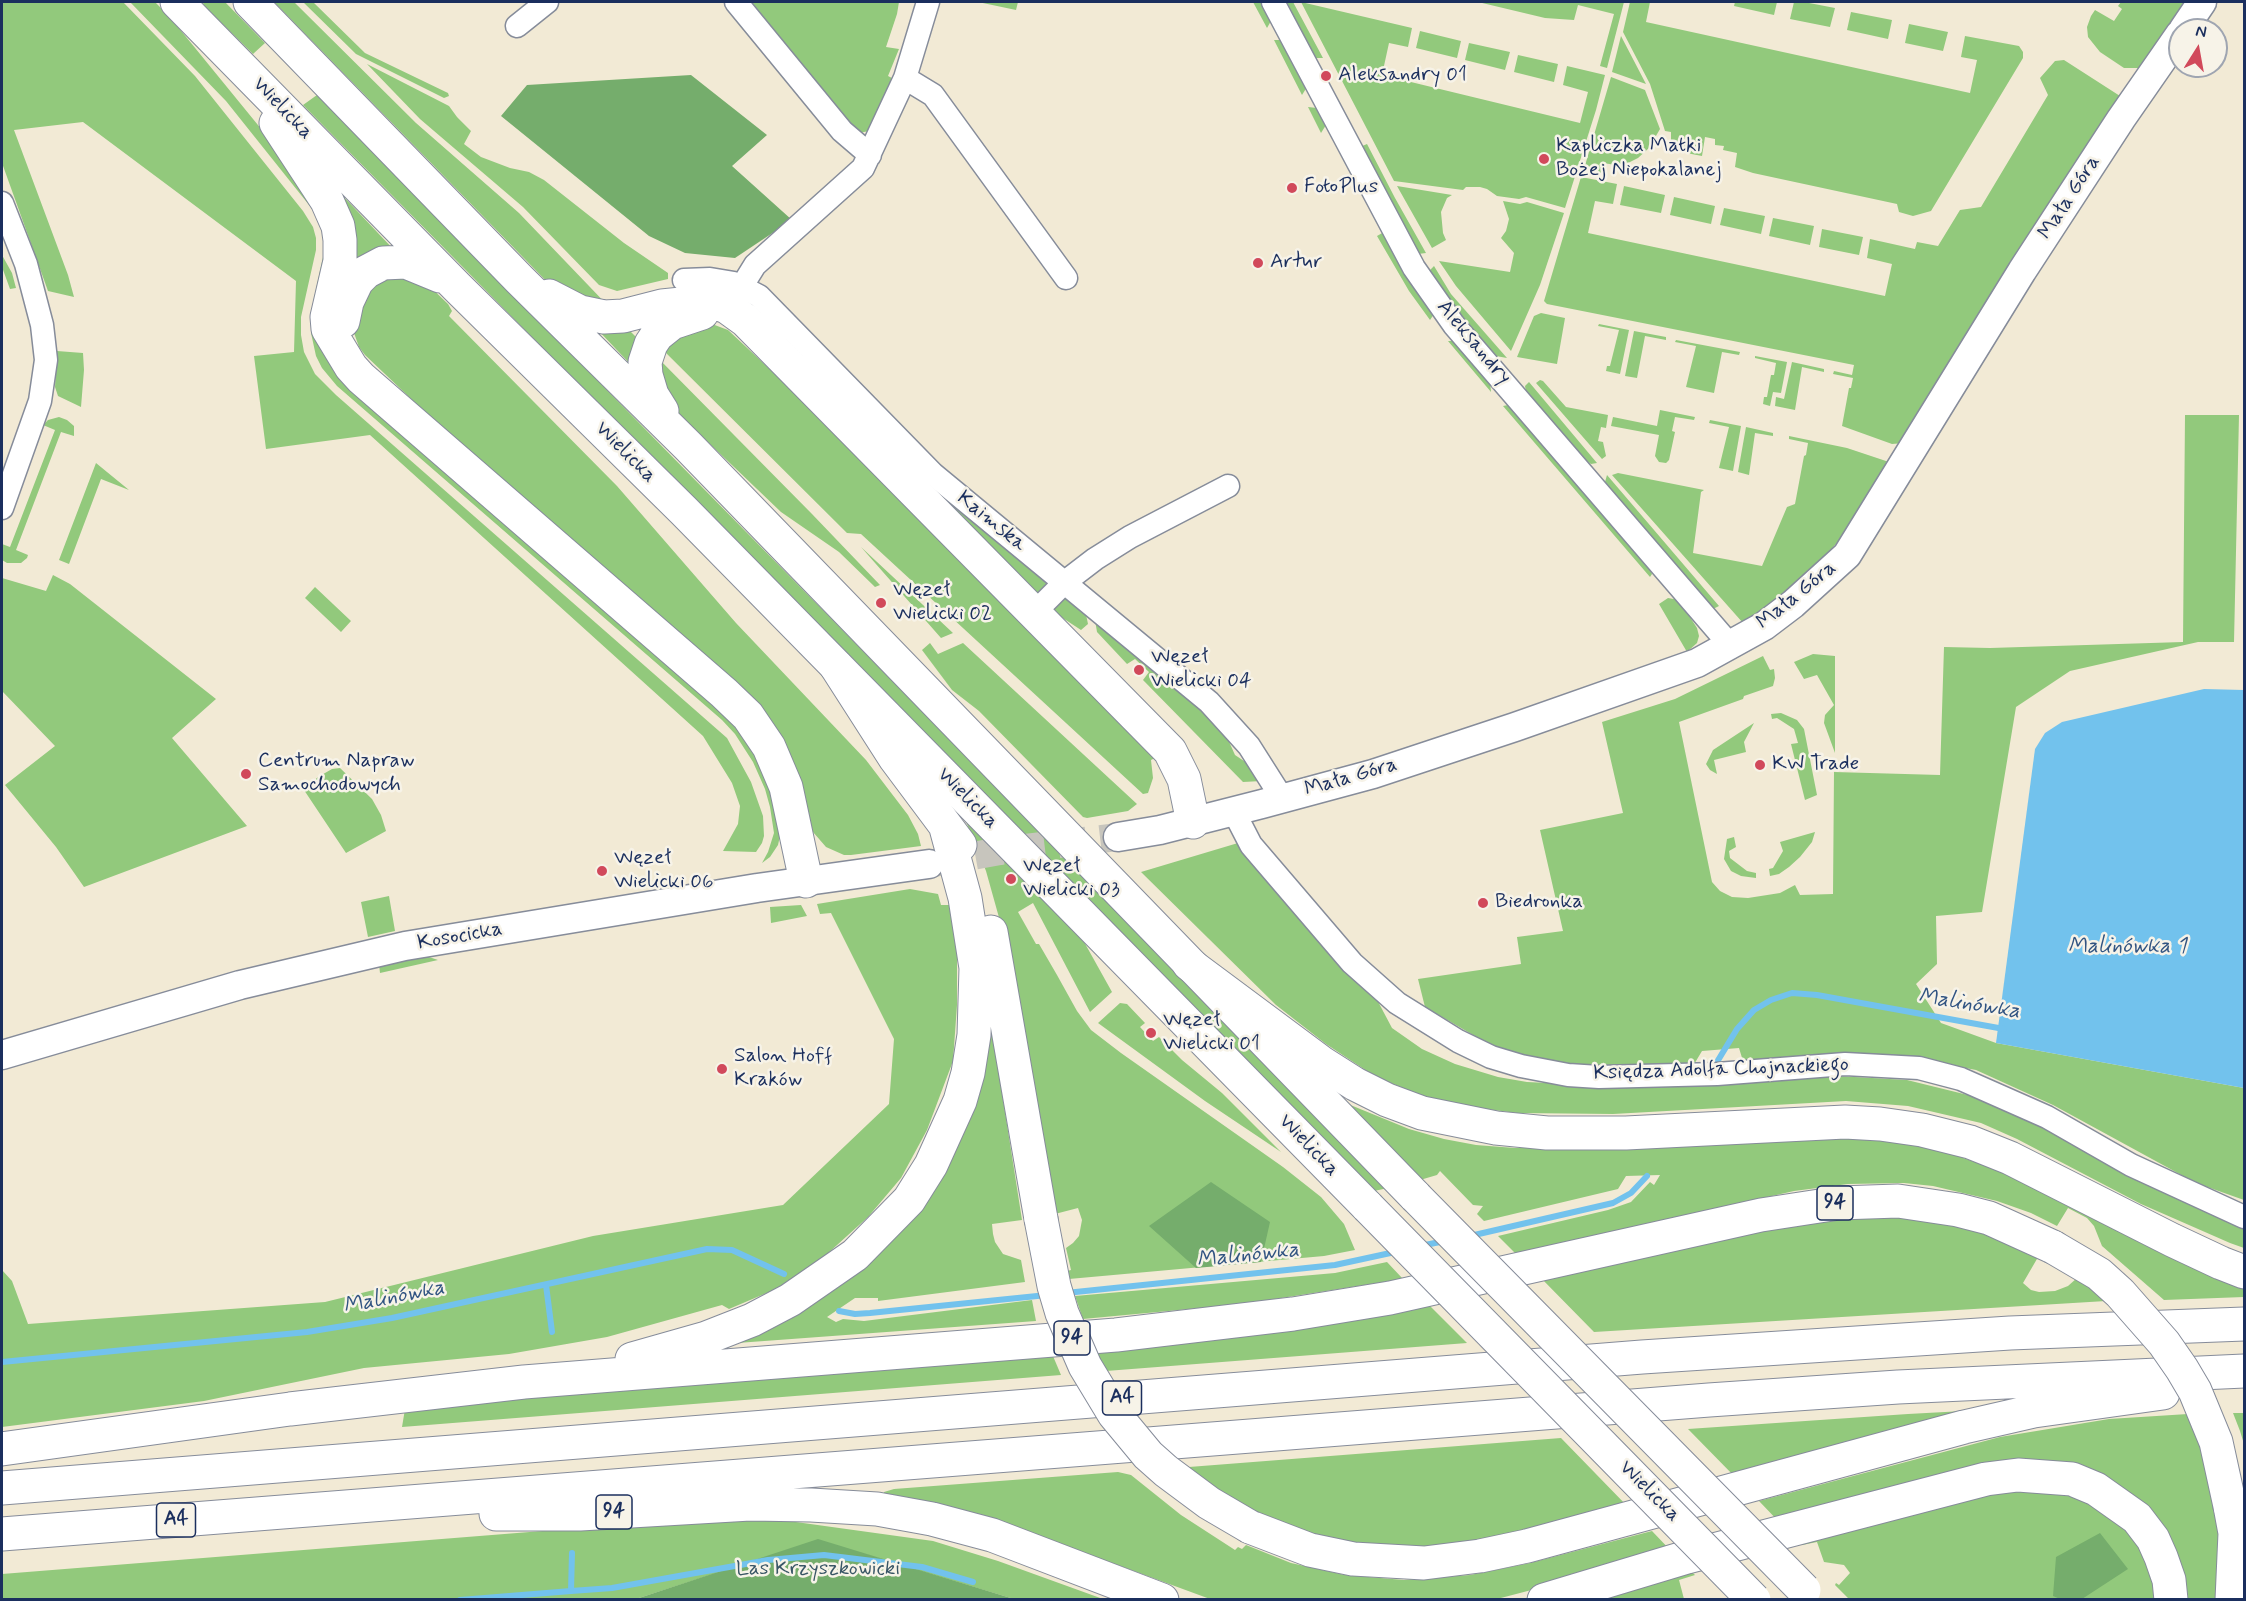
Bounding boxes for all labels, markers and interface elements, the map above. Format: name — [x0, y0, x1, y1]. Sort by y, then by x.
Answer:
north arrow — [2168, 18, 2228, 78]
text: N — [2194, 20, 2208, 43]
place label: Aleksandry 01 — [1338, 63, 1467, 89]
marker: Aleksandry 01 — [1319, 69, 1333, 83]
street label: Wielicka — [246, 73, 318, 145]
place label: Kapliczka Matki Bożej Niepokalanej — [1556, 134, 1721, 184]
street label: Mała Góra — [2033, 151, 2107, 245]
marker: Kapliczka Matki Bożej Niepokalanej — [1537, 152, 1551, 166]
place label: FotoPlus — [1304, 175, 1378, 201]
marker: FotoPlus — [1285, 181, 1299, 195]
place label: Artur — [1270, 250, 1322, 276]
marker: Artur — [1251, 256, 1265, 270]
street label: Aleksandry — [1430, 296, 1516, 390]
street label: Wielicka — [589, 417, 661, 489]
street label: Kaimska — [951, 486, 1031, 558]
street label: Mała Góra — [1752, 556, 1842, 636]
place label: Węzeł Wielicki 02 — [893, 578, 992, 628]
marker: Węzeł Wielicki 02 — [874, 596, 888, 610]
place label: Węzeł Wielicki 04 — [1151, 645, 1252, 695]
marker: Węzeł Wielicki 04 — [1132, 663, 1146, 677]
place label: Centrum Napraw Samochodowych — [258, 749, 414, 799]
place label: KW Trade — [1772, 752, 1859, 778]
street label: Mała Góra — [1302, 753, 1400, 803]
marker: KW Trade — [1753, 758, 1767, 772]
street label: Wielicka — [931, 763, 1003, 835]
marker: Centrum Napraw Samochodowych — [239, 767, 253, 781]
place label: Węzeł Wielicki 06 — [614, 846, 714, 896]
place label: Węzeł Wielicki 03 — [1023, 854, 1120, 904]
marker: Węzeł Wielicki 06 — [595, 864, 609, 878]
marker: Węzeł Wielicki 03 — [1004, 872, 1018, 886]
place label: Biedronka — [1495, 890, 1583, 916]
marker: Biedronka — [1476, 896, 1490, 910]
street label: Kosocicka — [415, 917, 505, 957]
water label: Malinówka 1 — [2068, 934, 2186, 960]
water label: Malinówka — [1916, 984, 2022, 1026]
place label: Węzeł Wielicki 01 — [1163, 1008, 1260, 1058]
marker: Węzeł Wielicki 01 — [1144, 1026, 1158, 1040]
place label: Salon Hoff Kraków — [734, 1044, 832, 1094]
street label: Księdza Adolfa Chojnackiego — [1593, 1053, 1849, 1087]
marker: Salon Hoff Kraków — [715, 1062, 729, 1076]
street label: Wielicka — [1272, 1110, 1344, 1182]
road number: 94 — [1817, 1186, 1853, 1220]
water label: Malinówka — [1195, 1237, 1301, 1275]
water label: Malinówka — [341, 1275, 447, 1321]
road number: 94 — [1054, 1321, 1090, 1355]
road number: A4 — [1102, 1381, 1142, 1415]
street label: Wielicka — [1613, 1456, 1685, 1528]
road number: 94 — [596, 1495, 632, 1529]
road number: A4 — [156, 1503, 195, 1537]
park label: Las Krzyszkowicki — [736, 1557, 900, 1583]

